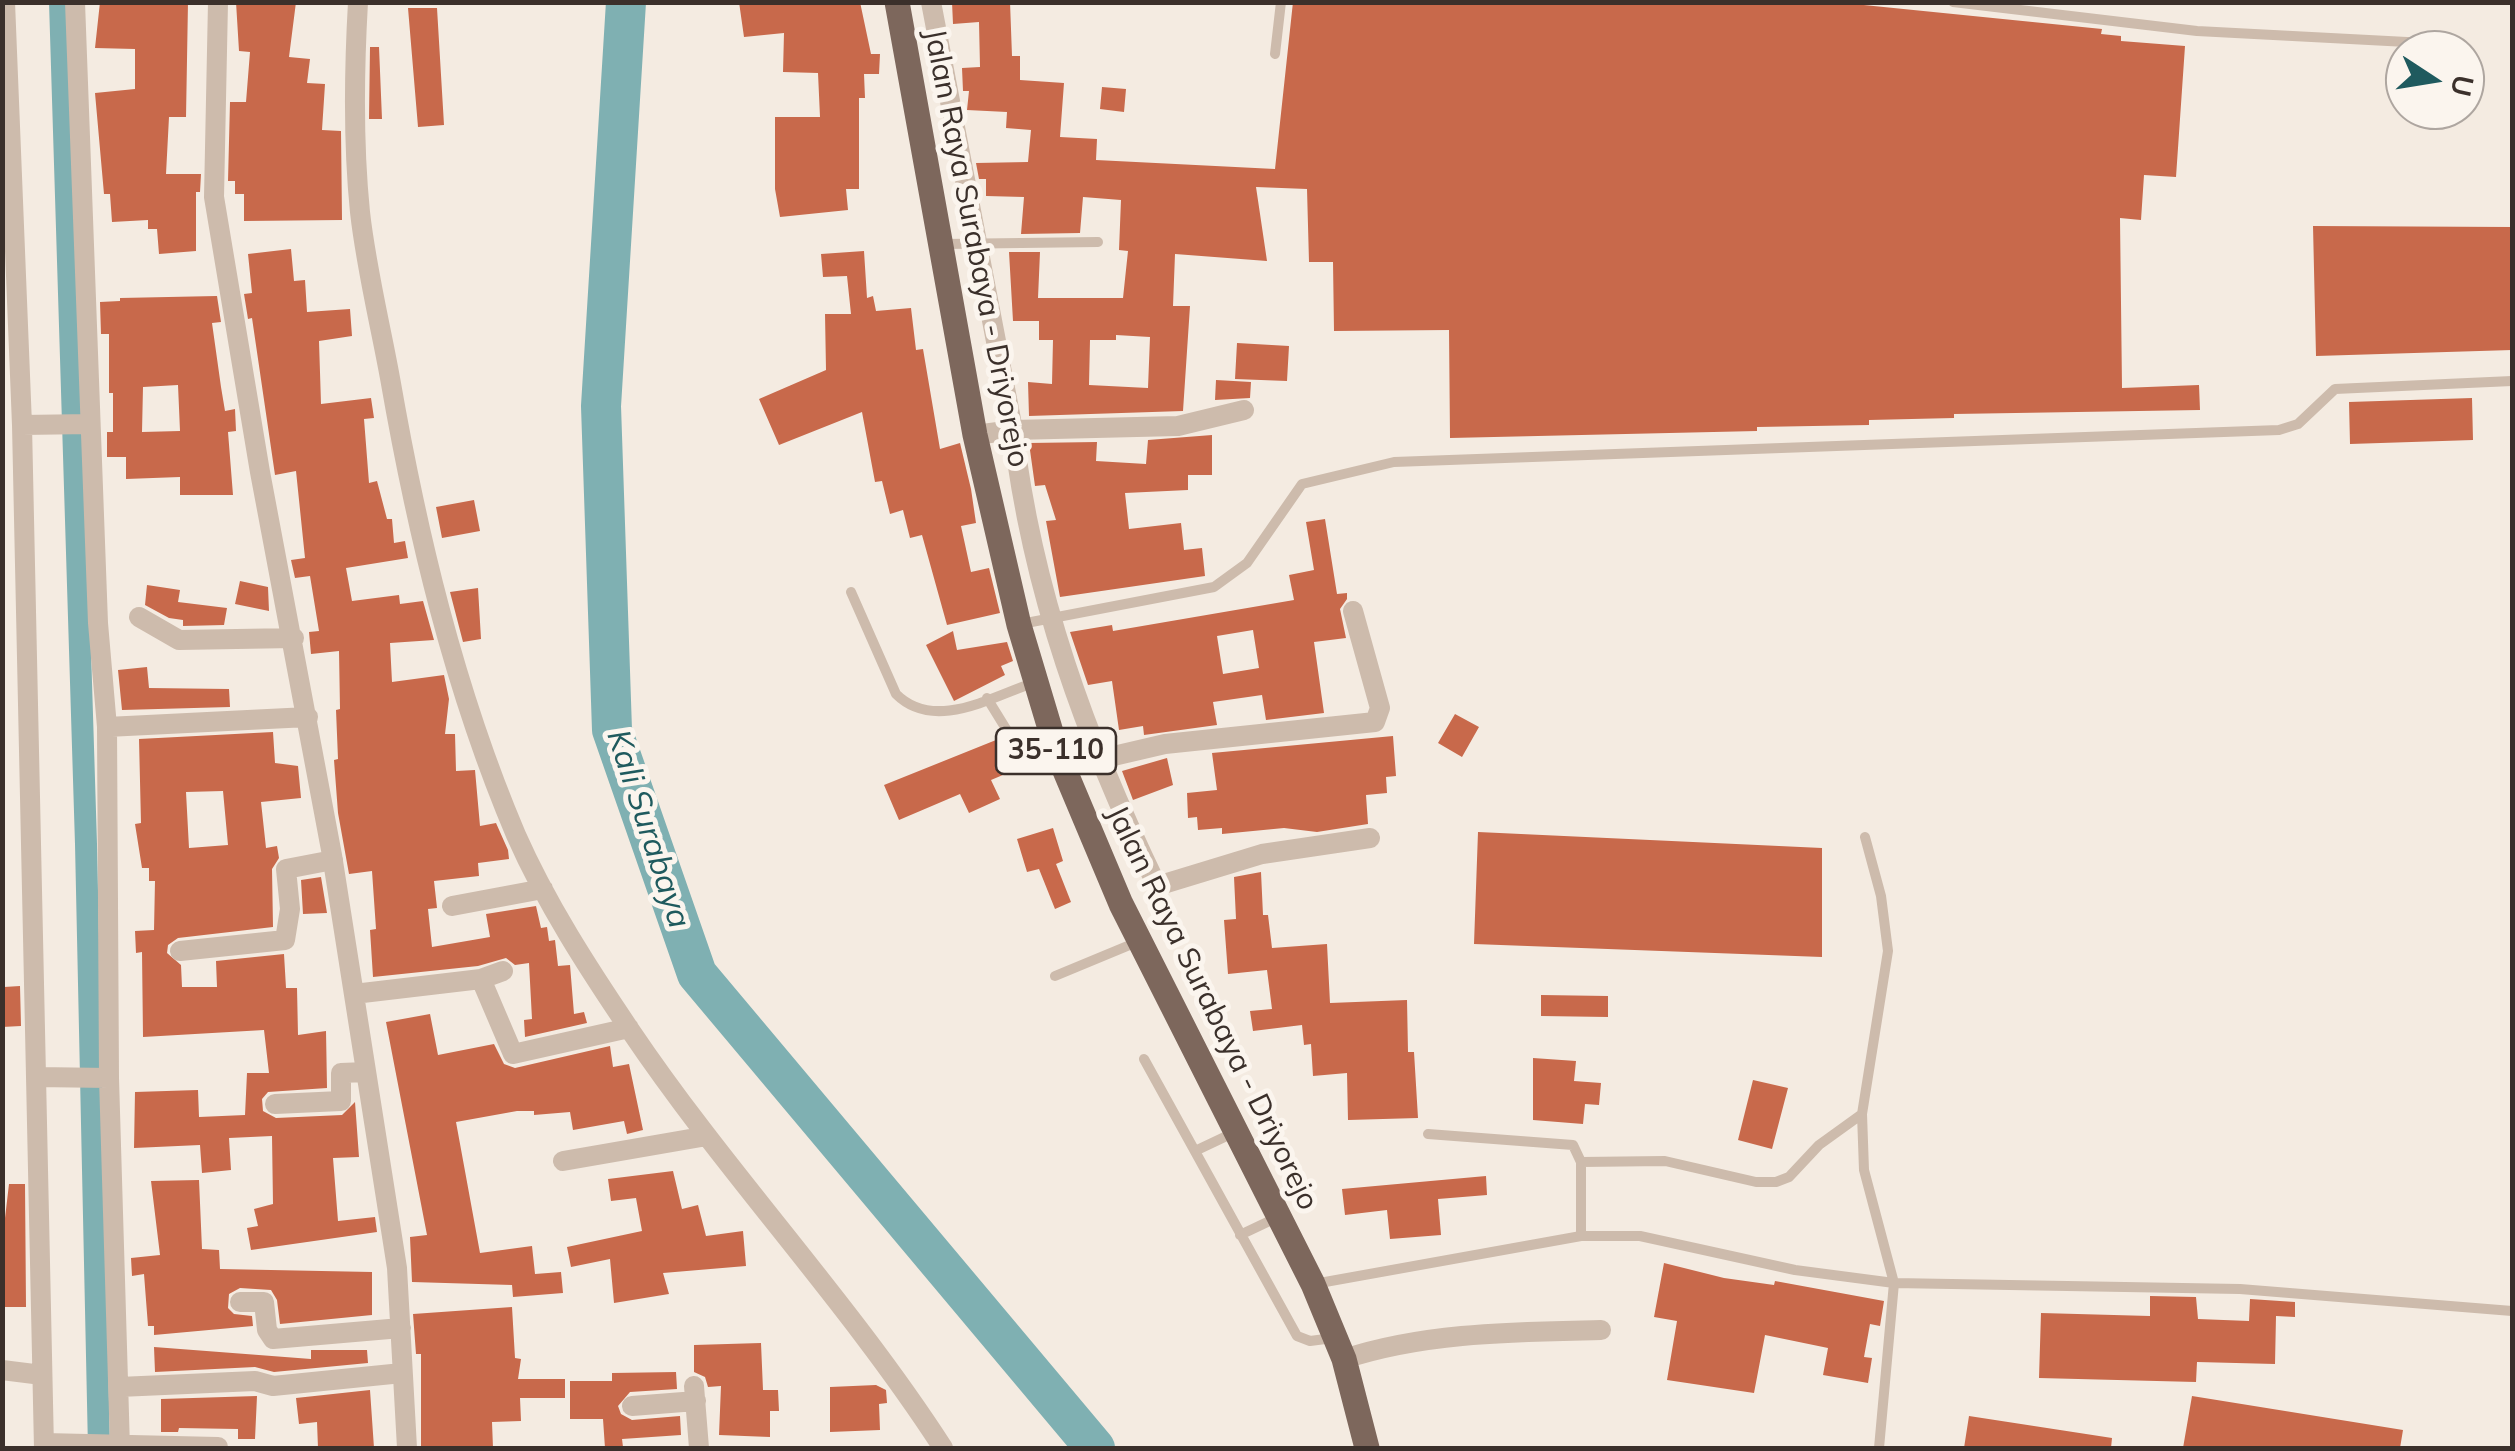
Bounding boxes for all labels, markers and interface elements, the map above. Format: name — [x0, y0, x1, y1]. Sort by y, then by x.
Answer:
street label: Jalan Raya Surabaya - Driyorejo — [916, 26, 1036, 470]
north arrow — [2385, 30, 2485, 130]
text: U — [2444, 72, 2482, 100]
water label: Kali Surabaya — [598, 725, 698, 933]
road number: 35-110 — [996, 728, 1116, 774]
street label: Jalan Raya Surabaya - Driyorejo — [1098, 800, 1326, 1216]

